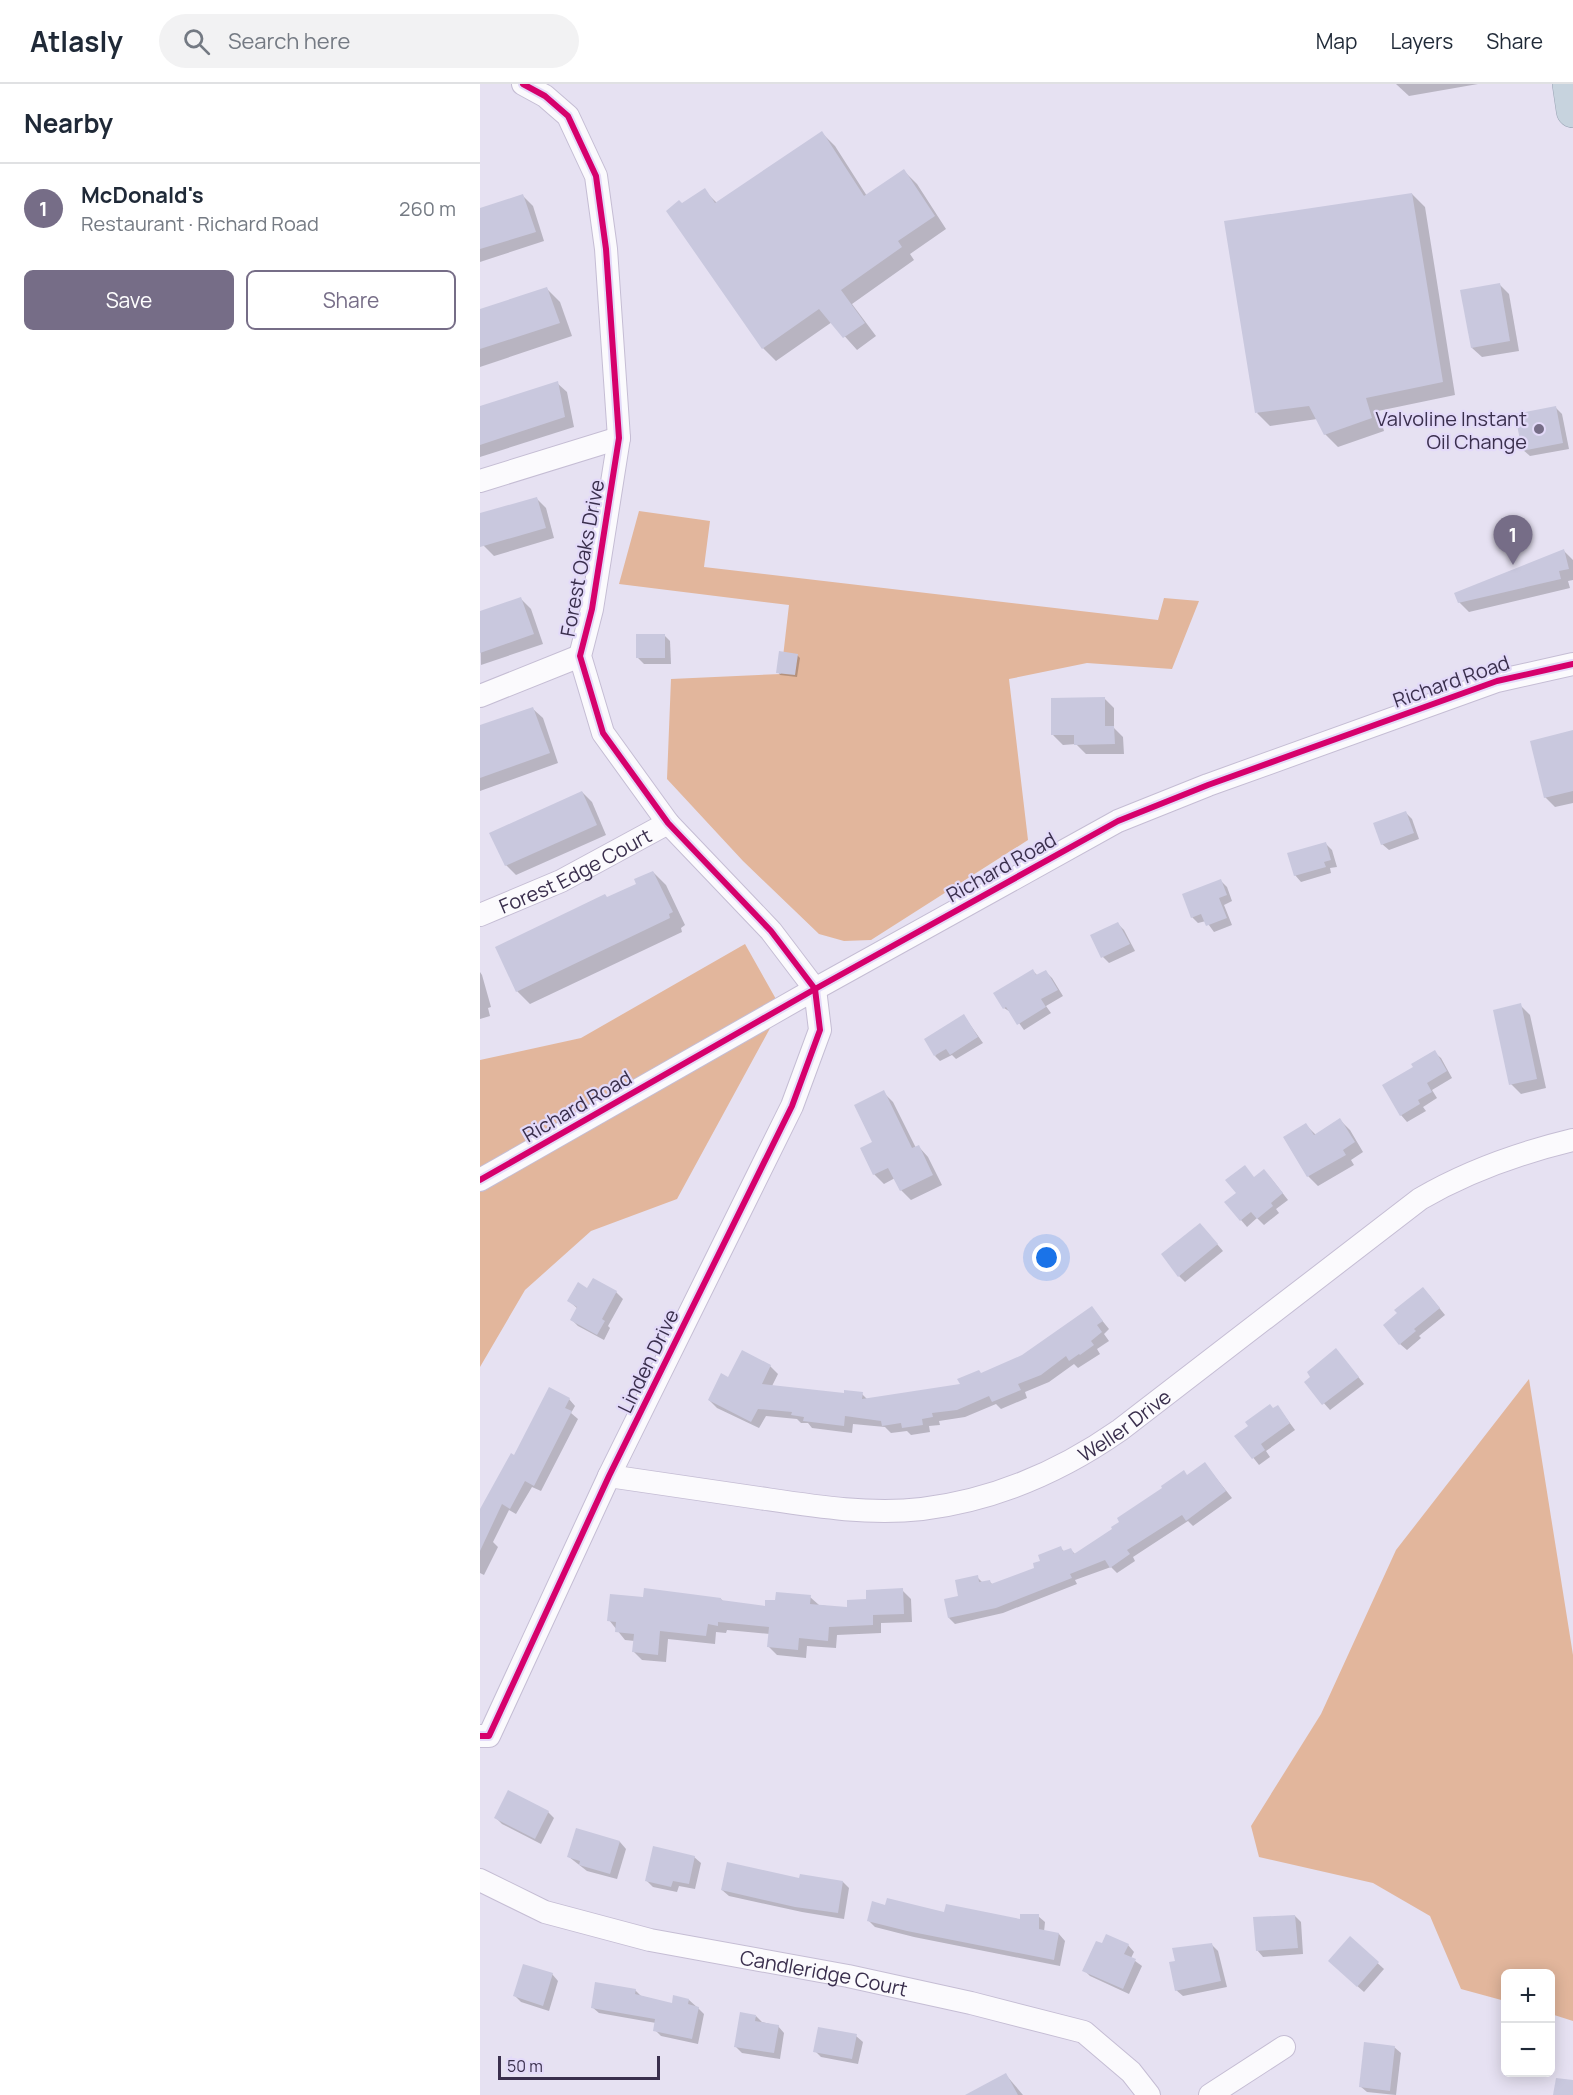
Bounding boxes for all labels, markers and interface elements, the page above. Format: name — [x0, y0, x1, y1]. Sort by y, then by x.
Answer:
search box — [159, 14, 579, 68]
text: Atlasly — [30, 22, 123, 60]
icon: search — [180, 25, 213, 58]
text: Search here — [228, 26, 350, 56]
text: Map — [1316, 27, 1357, 55]
text: Layers — [1390, 27, 1453, 55]
text: Share — [1486, 27, 1543, 55]
text: Nearby — [24, 105, 113, 141]
text: McDonald's — [81, 180, 204, 210]
text: 1 — [39, 195, 48, 222]
text: 260 m — [399, 195, 456, 222]
text: Restaurant · Richard Road — [81, 210, 319, 237]
button: Save — [24, 270, 234, 330]
button: Share — [246, 270, 456, 330]
place label: Valvoline Instant Oil Change — [1376, 405, 1527, 455]
marker: Valvoline Instant Oil Change — [1532, 422, 1546, 436]
street label: Forest Oaks Drive — [554, 477, 610, 639]
pin: 1 — [1494, 516, 1532, 565]
street label: Richard Road — [1389, 648, 1513, 714]
street label: Forest Edge Court — [495, 821, 656, 919]
street label: Richard Road — [941, 826, 1061, 908]
street label: Richard Road — [518, 1064, 636, 1148]
your location — [1032, 1243, 1061, 1272]
street label: Linden Drive — [611, 1304, 685, 1418]
street label: Weller Drive — [1073, 1382, 1176, 1467]
street label: Candleridge Court — [738, 1943, 910, 2002]
map controls — [1501, 1969, 1555, 2077]
button: + — [1501, 1969, 1555, 2023]
button: − — [1501, 2023, 1555, 2077]
scale bar — [498, 2053, 660, 2080]
text: 50 m — [507, 2055, 543, 2077]

